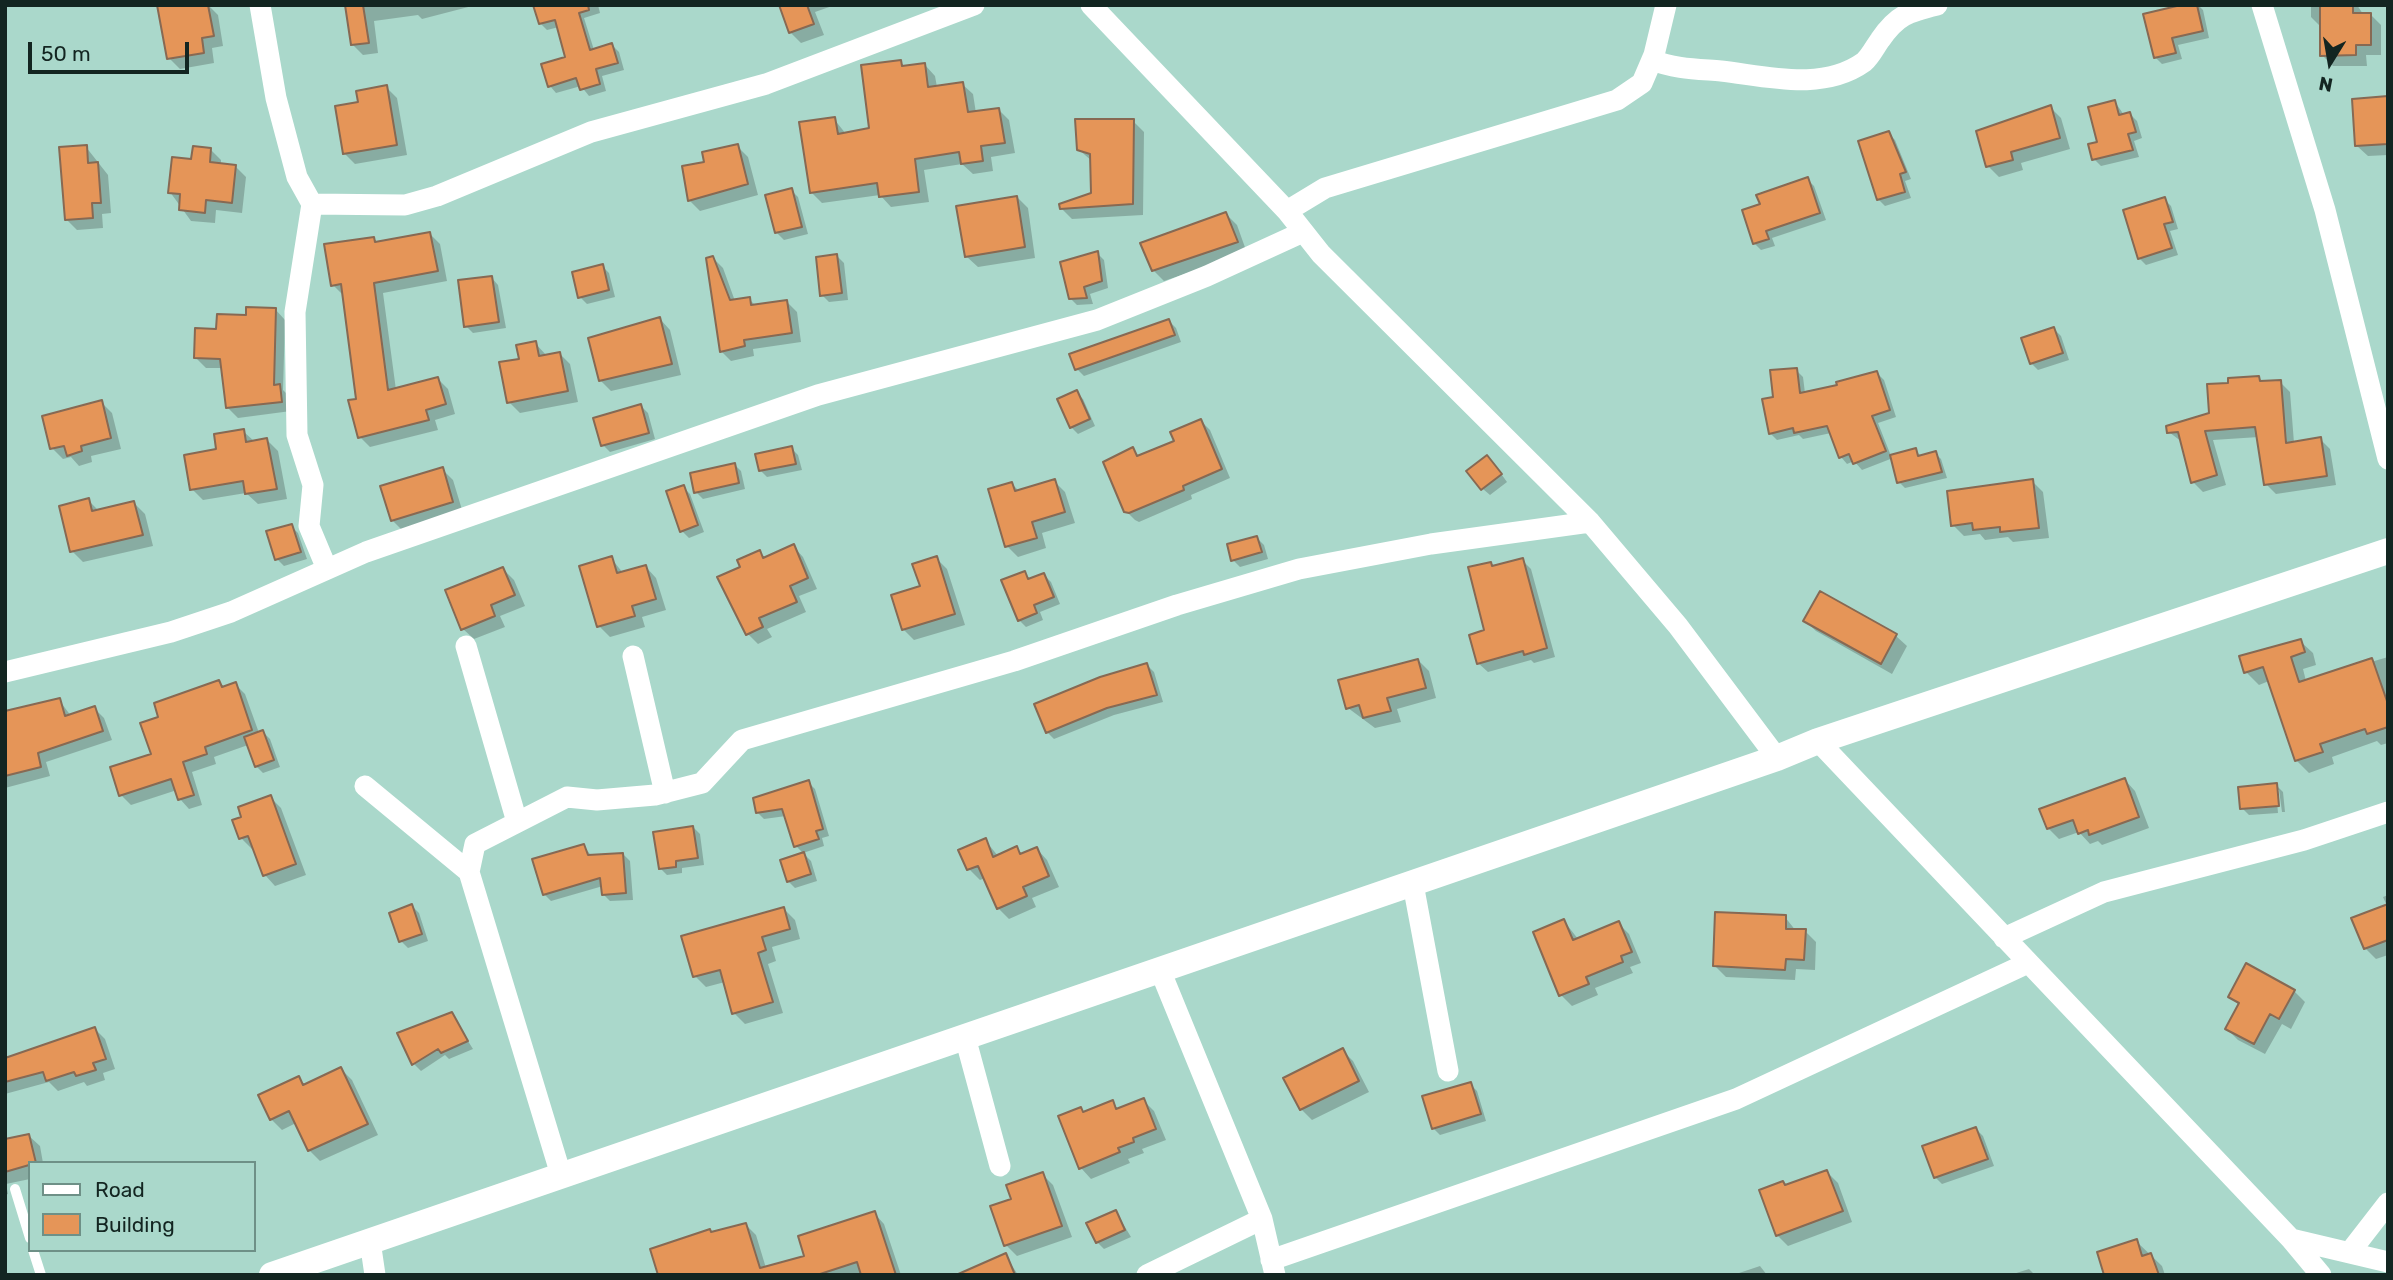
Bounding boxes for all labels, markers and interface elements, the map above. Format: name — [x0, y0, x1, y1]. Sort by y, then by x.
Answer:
scale bar — [32, 28, 192, 72]
north arrow — [2295, 28, 2365, 98]
text: 50 m — [41, 41, 91, 66]
text: N — [2317, 72, 2335, 97]
legend — [28, 1161, 256, 1252]
text: Road — [95, 1177, 145, 1202]
text: Building — [95, 1212, 175, 1237]

